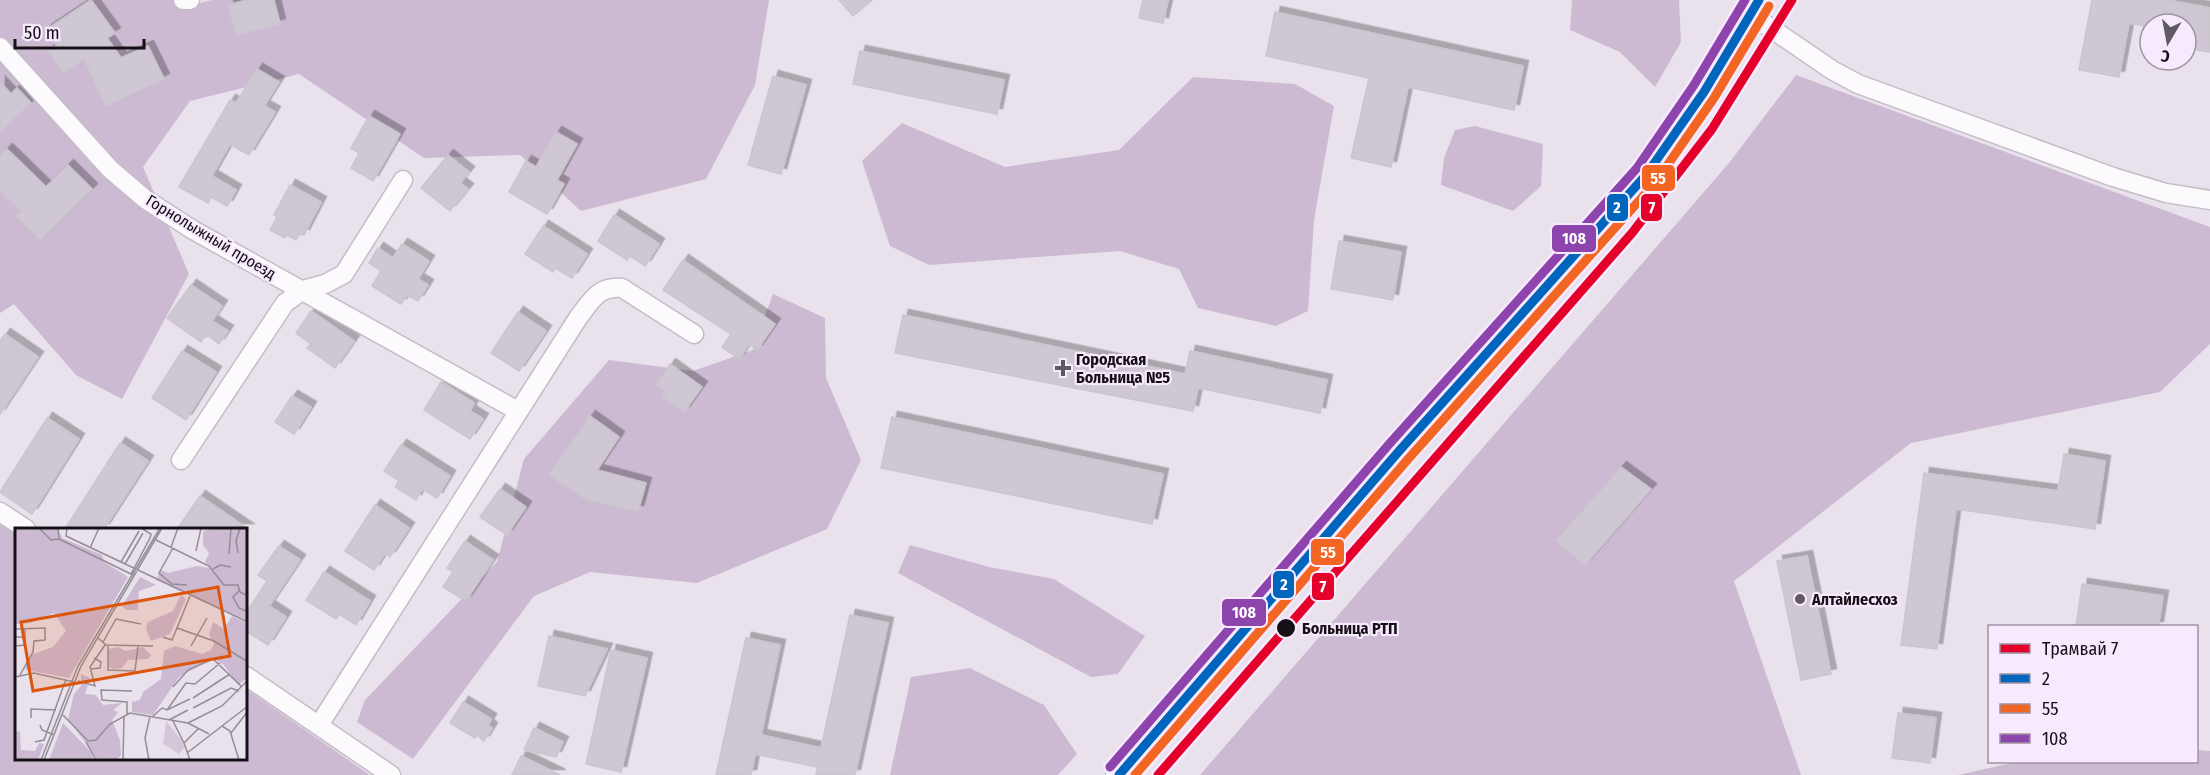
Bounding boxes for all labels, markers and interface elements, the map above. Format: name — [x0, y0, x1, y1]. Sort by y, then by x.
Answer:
scale bar — [15, 12, 144, 50]
north arrow — [2138, 12, 2198, 72]
text: 50 m — [24, 22, 60, 44]
text: С — [2159, 46, 2171, 66]
line badge: 55 — [1641, 164, 1676, 192]
text: 55 — [1650, 169, 1666, 188]
street label: Горнолыжный проезд — [143, 191, 279, 283]
line badge: 2 — [1606, 193, 1629, 222]
line badge: 7 — [1640, 193, 1663, 222]
text: 2 — [1612, 198, 1621, 217]
text: 7 — [1649, 198, 1656, 217]
line badge: 108 — [1551, 224, 1597, 253]
text: 108 — [1562, 229, 1587, 248]
place label: Городская Больница №5 — [1076, 350, 1170, 387]
marker: Городская Больница №5 — [1054, 359, 1072, 377]
inset map — [15, 528, 248, 760]
line badge: 55 — [1310, 538, 1345, 566]
text: 55 — [1320, 543, 1336, 562]
line badge: 2 — [1272, 570, 1295, 599]
line badge: 7 — [1311, 572, 1335, 601]
text: 2 — [1279, 575, 1288, 594]
text: 7 — [1320, 577, 1327, 596]
place label: Алтайлесхоз — [1811, 590, 1898, 609]
marker: Алтайлесхоз — [1793, 592, 1807, 606]
line badge: 108 — [1221, 598, 1267, 627]
text: 108 — [1232, 603, 1257, 622]
marker: Больница РТП — [1275, 617, 1297, 639]
place label: Больница РТП — [1302, 619, 1398, 638]
legend — [1988, 625, 2198, 763]
text: Трамвай 7 — [2042, 638, 2118, 660]
text: 2 — [2042, 668, 2050, 690]
text: 55 — [2042, 698, 2058, 720]
text: 108 — [2042, 728, 2067, 750]

